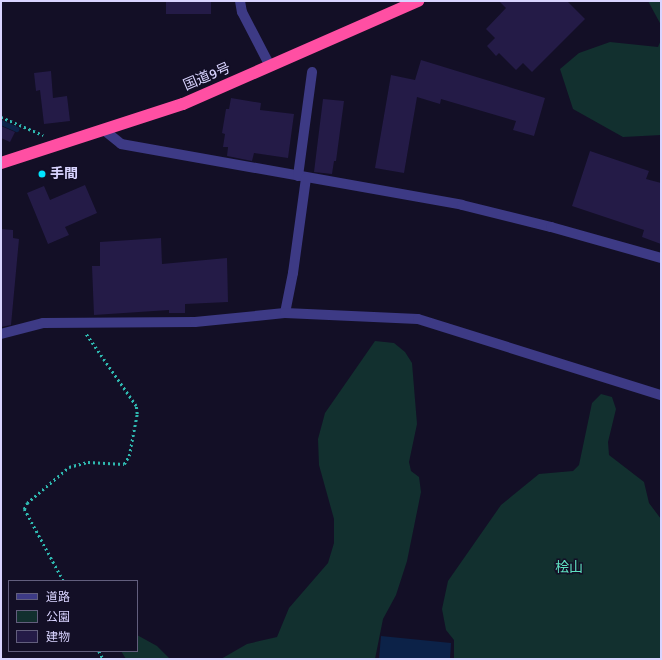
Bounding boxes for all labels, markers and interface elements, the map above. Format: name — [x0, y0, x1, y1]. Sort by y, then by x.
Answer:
street label: 国道9号 — [181, 60, 233, 94]
place label: 手間 — [50, 166, 78, 182]
marker: 手間 — [37, 169, 47, 179]
park label: 桧山 — [555, 560, 583, 576]
legend — [8, 580, 138, 652]
text: 道路 — [46, 590, 70, 605]
text: 公園 — [46, 610, 70, 625]
text: 建物 — [46, 630, 70, 645]

